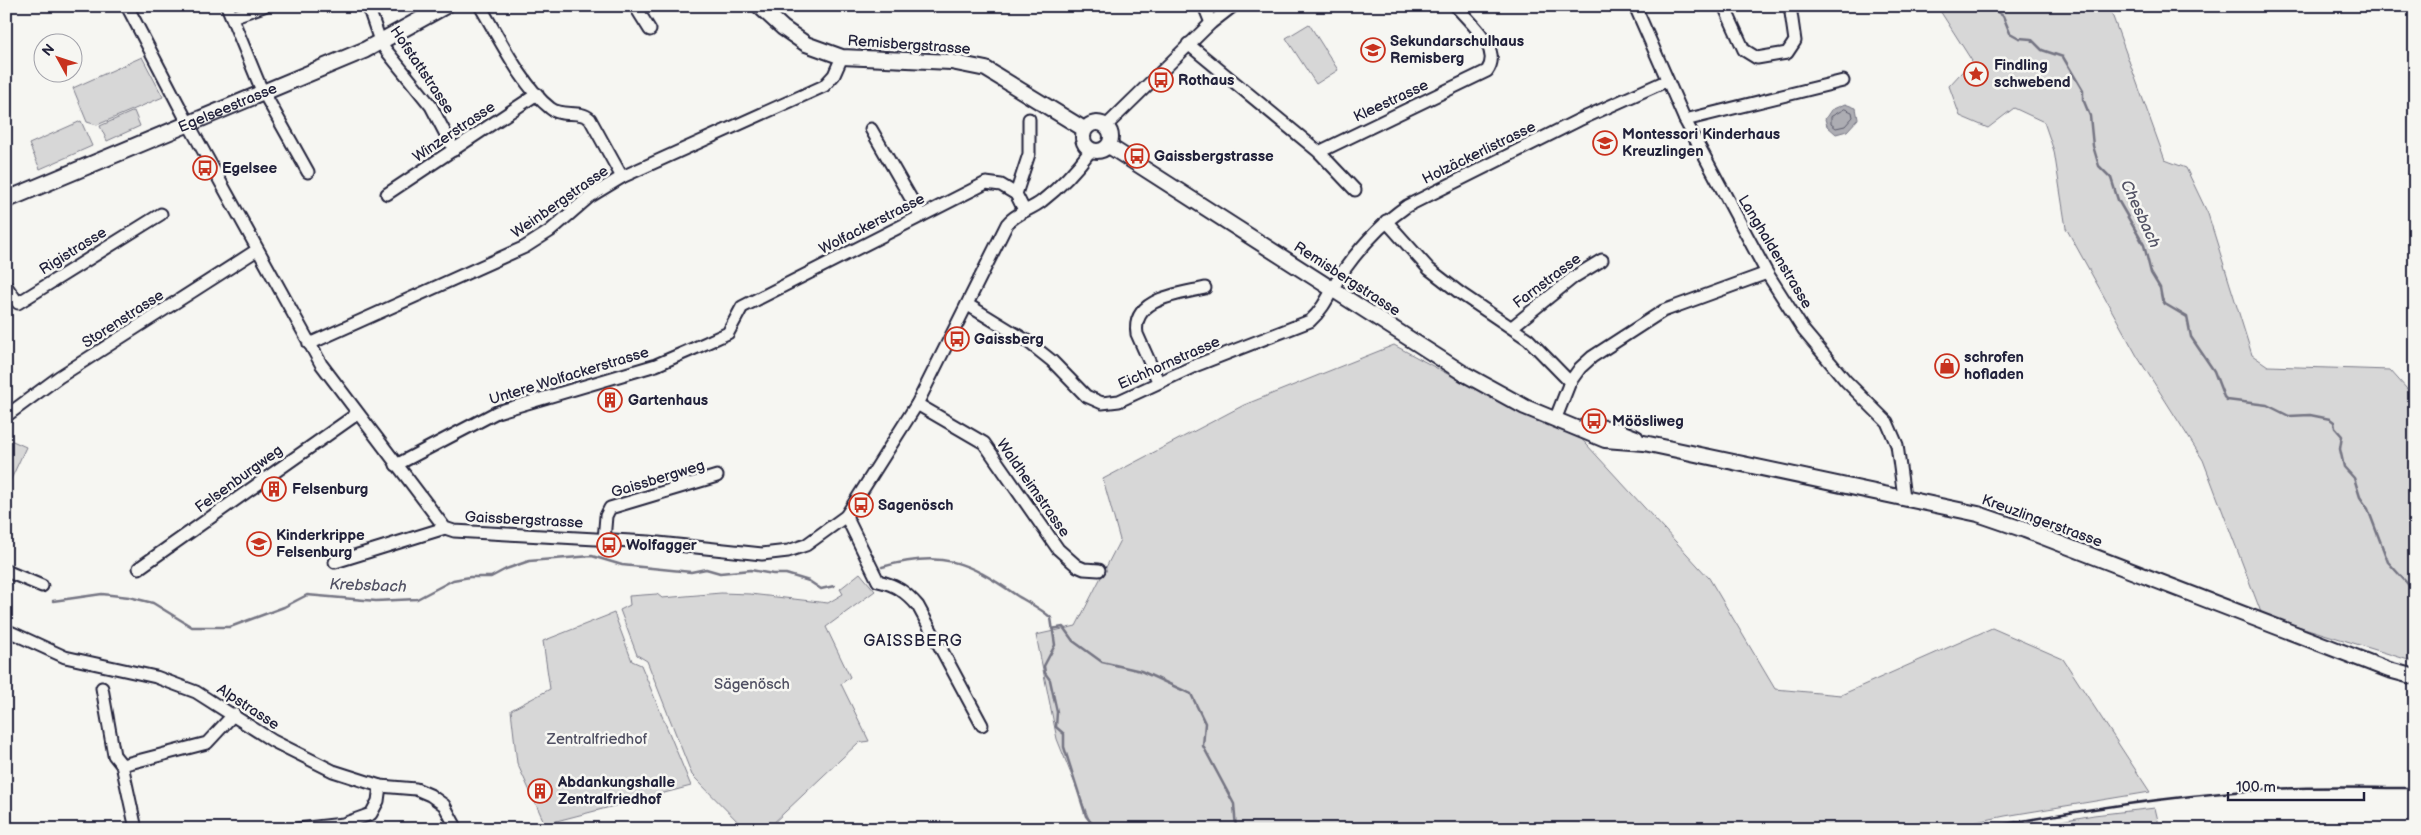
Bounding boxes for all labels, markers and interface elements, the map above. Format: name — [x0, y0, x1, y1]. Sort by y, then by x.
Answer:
street label: Hofstattstrasse — [386, 22, 458, 118]
street label: Remisbergstrasse — [847, 31, 971, 59]
north arrow — [32, 32, 82, 82]
place label: Sekundarschulhaus Remisberg — [1390, 32, 1524, 68]
school or university icon: Sekundarschulhaus Remisberg — [1360, 37, 1386, 63]
text: N — [39, 40, 58, 59]
place label: Findling schwebend — [1994, 56, 2071, 92]
place icon: Findling schwebend — [1963, 61, 1989, 87]
bus stop icon: Rothaus — [1148, 67, 1174, 93]
place label: Rothaus — [1178, 71, 1234, 90]
street label: Kleestrasse — [1351, 75, 1431, 127]
street label: Egelseestrasse — [175, 78, 280, 137]
street label: Winzerstrasse — [409, 97, 499, 167]
street label: Holzäckerlistrasse — [1419, 117, 1539, 189]
place label: Montessori Kinderhaus Kreuzlingen — [1622, 125, 1780, 161]
school or university icon: Montessori Kinderhaus Kreuzlingen — [1592, 130, 1618, 156]
bus stop icon: Gaissbergstrasse — [1124, 143, 1150, 169]
place label: Gaissbergstrasse — [1154, 147, 1274, 166]
bus stop icon: Egelsee — [192, 155, 218, 181]
place label: Egelsee — [222, 159, 277, 178]
street label: Weinbergstrasse — [508, 161, 612, 243]
water label: Chesbach — [2116, 177, 2164, 251]
street label: Wolfackerstrasse — [816, 189, 928, 259]
street label: Langhaldenstrasse — [1734, 192, 1816, 312]
street label: Rigistrasse — [36, 223, 110, 279]
street label: Remisbergstrasse — [1290, 237, 1404, 321]
street label: Farnstrasse — [1509, 249, 1585, 313]
street label: Storenstrasse — [79, 285, 168, 352]
bus stop icon: Gaissberg — [944, 326, 970, 352]
place label: Gaissberg — [974, 330, 1044, 349]
street label: Eichhornstrasse — [1115, 332, 1223, 394]
street label: Untere Wolfackerstrasse — [487, 343, 651, 409]
place label: schrofen hofladen — [1964, 348, 2024, 384]
shop icon: schrofen hofladen — [1934, 353, 1960, 379]
building icon: Gartenhaus — [597, 387, 623, 413]
place label: Gartenhaus — [628, 391, 708, 410]
bus stop icon: Möösliweg — [1581, 408, 1607, 434]
place label: Möösliweg — [1612, 412, 1684, 431]
street label: Waldheimstrasse — [992, 435, 1074, 541]
street label: Felsenburgweg — [192, 441, 286, 517]
street label: Gaissbergweg — [609, 456, 707, 502]
building icon: Felsenburg — [261, 476, 287, 502]
place label: Felsenburg — [292, 480, 368, 499]
street label: Kreuzlingerstrasse — [1979, 490, 2105, 552]
bus stop icon: Sagenösch — [848, 492, 874, 518]
place label: Sagenösch — [878, 496, 954, 515]
street label: Gaissbergstrasse — [464, 507, 584, 533]
place label: Kinderkrippe Felsenburg — [276, 526, 365, 562]
school or university icon: Kinderkrippe Felsenburg — [246, 531, 272, 557]
bus stop icon: Wolfagger — [596, 532, 622, 558]
place label: Wolfagger — [626, 536, 698, 555]
water label: Krebsbach — [329, 575, 407, 597]
district label: GAISSBERG — [863, 632, 963, 651]
park label: Sägenösch — [714, 675, 790, 694]
street label: Alpstrasse — [213, 680, 283, 734]
park label: Zentralfriedhof — [546, 730, 648, 749]
scale bar — [2228, 770, 2365, 802]
place label: Abdankungshalle Zentralfriedhof — [557, 773, 675, 809]
building icon: Abdankungshalle Zentralfriedhof — [527, 778, 553, 804]
text: 100 m — [2236, 778, 2276, 797]

